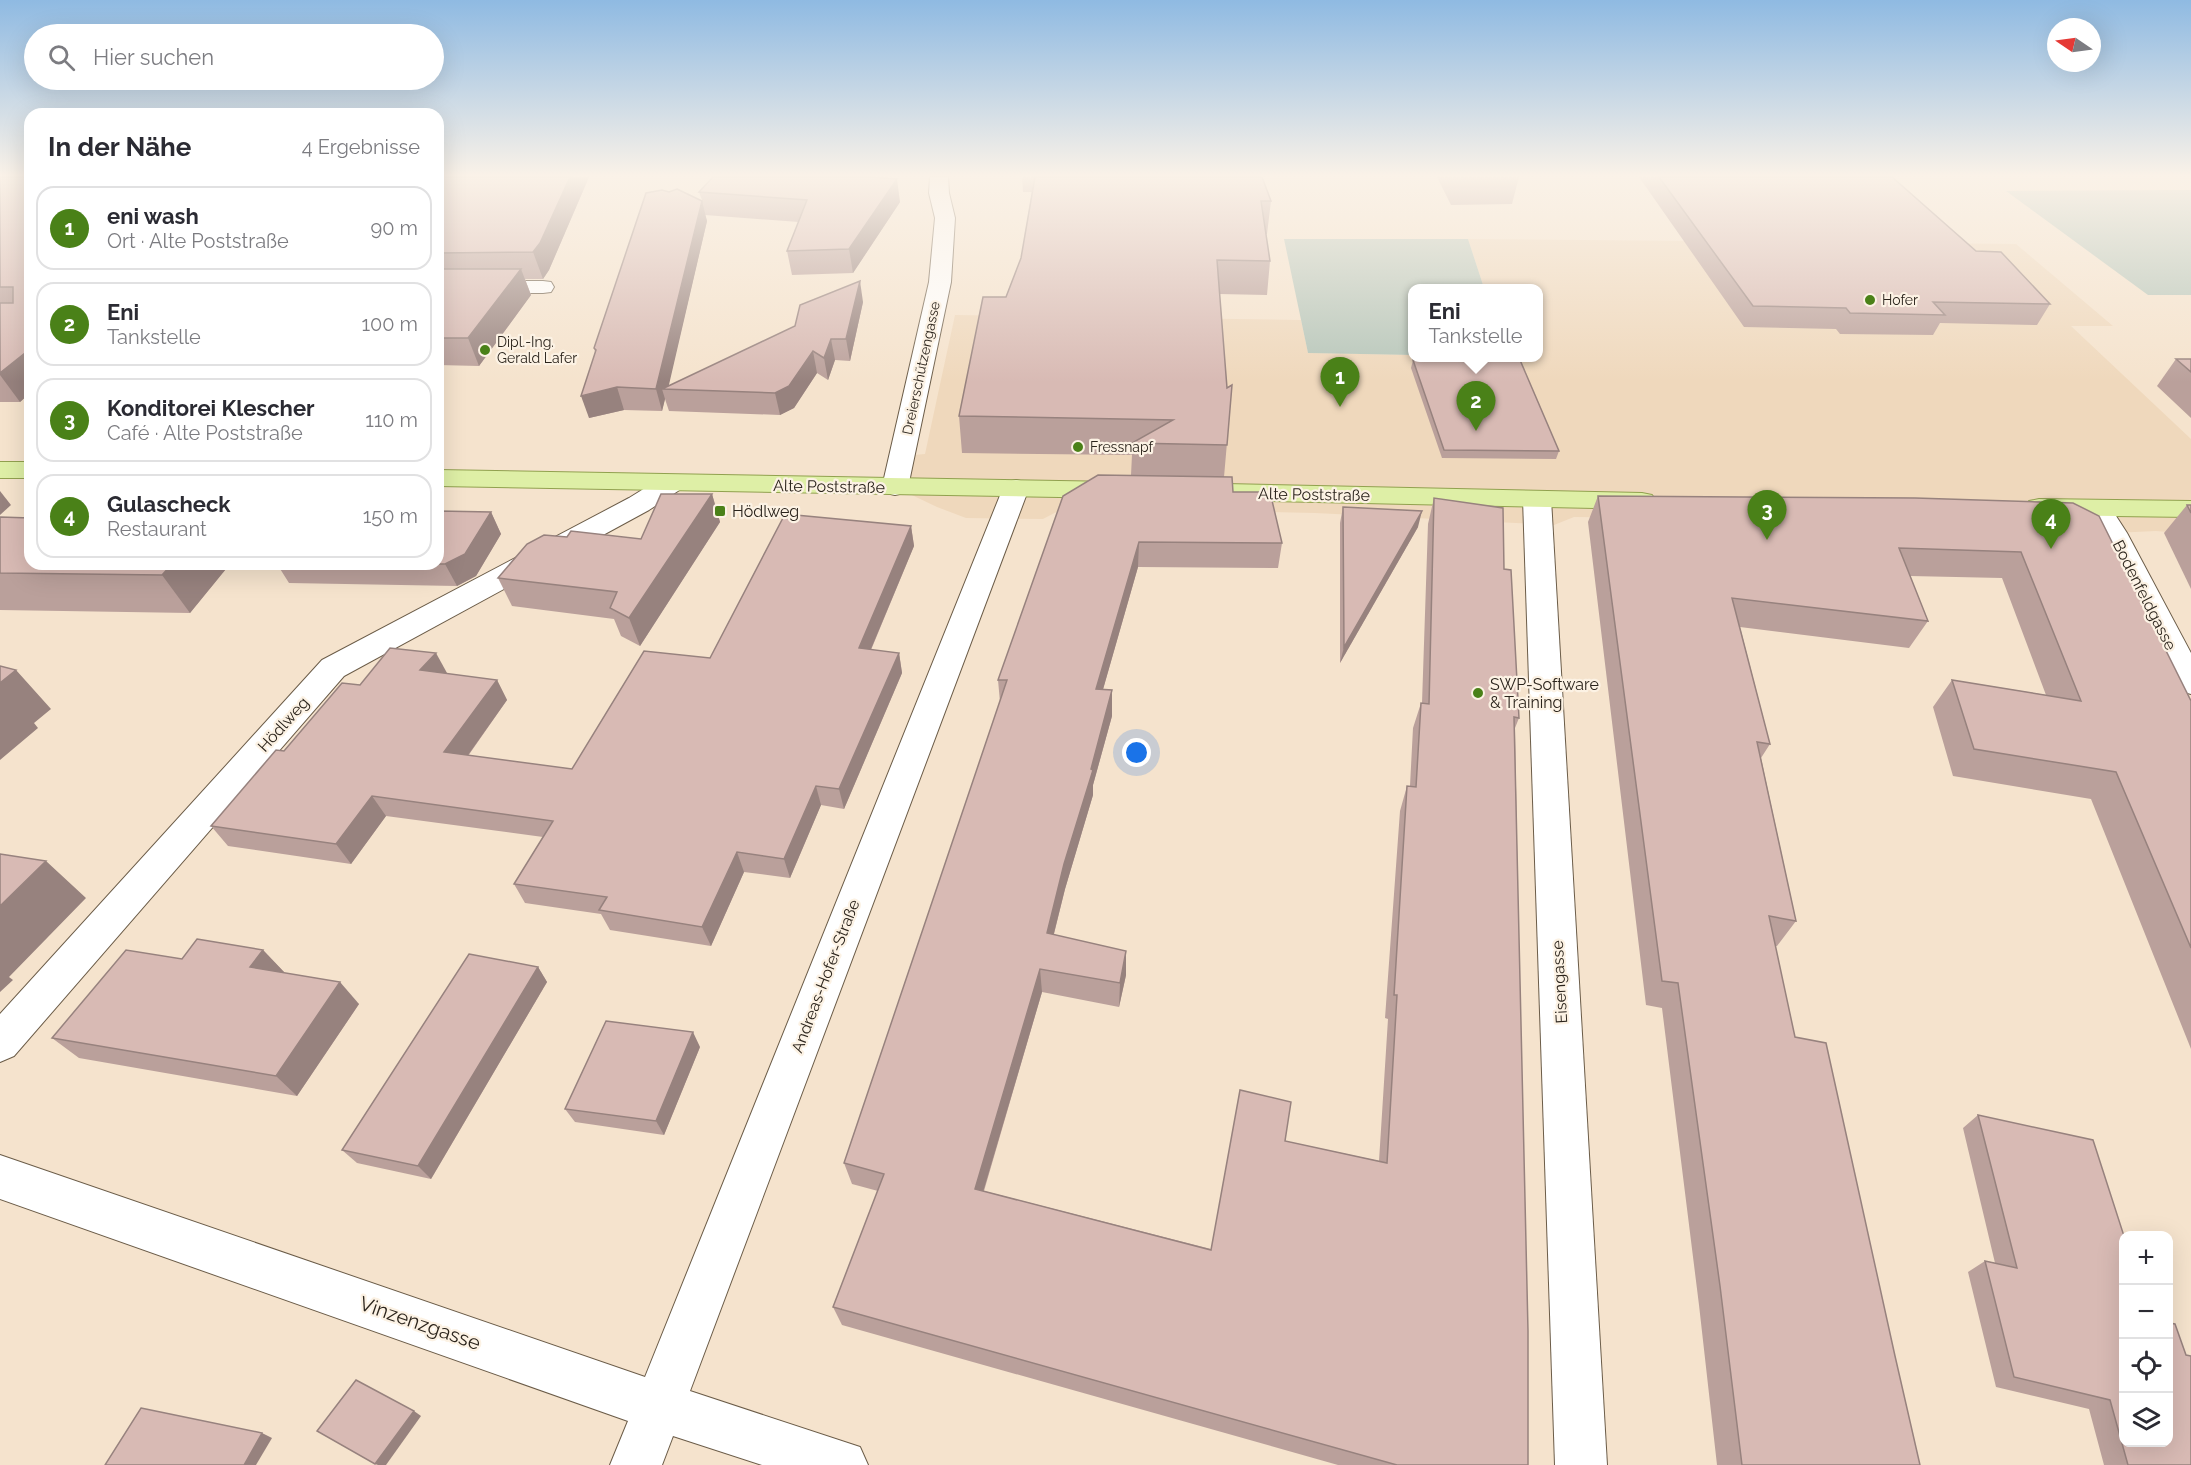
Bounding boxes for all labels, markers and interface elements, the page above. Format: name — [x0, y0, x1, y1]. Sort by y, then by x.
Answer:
north arrow — [2047, 18, 2101, 72]
search box — [24, 24, 444, 90]
icon: search — [45, 41, 78, 74]
text: Hier suchen — [93, 44, 214, 70]
text: In der Nähe — [48, 132, 191, 162]
text: 4 Ergebnisse — [302, 135, 420, 159]
text: eni wash — [107, 203, 199, 229]
text: 1 — [65, 216, 74, 240]
text: 90 m — [371, 216, 418, 240]
text: Ort · Alte Poststraße — [107, 229, 289, 253]
popup — [1408, 284, 1543, 362]
place label: Hofer — [1882, 292, 1918, 308]
marker: Hofer — [1863, 293, 1877, 307]
text: Eni — [1429, 298, 1461, 324]
text: Eni — [107, 299, 139, 325]
street label: Dreierschützengasse — [899, 300, 943, 436]
text: 2 — [64, 312, 75, 336]
text: 100 m — [361, 312, 418, 336]
text: Tankstelle — [1429, 324, 1522, 348]
text: Tankstelle — [107, 325, 201, 349]
place label: Dipl.-Ing. Gerald Lafer — [497, 334, 577, 366]
marker: Dipl.-Ing. Gerald Lafer — [478, 343, 492, 357]
pin: 1 — [1320, 358, 1360, 407]
pin: 2 — [1456, 382, 1496, 431]
text: Konditorei Klescher — [107, 395, 315, 421]
text: 3 — [64, 408, 75, 432]
text: 110 m — [365, 408, 418, 432]
text: Café · Alte Poststraße — [107, 421, 303, 445]
place label: Fressnapf — [1090, 439, 1154, 455]
marker: Fressnapf — [1071, 440, 1085, 454]
street label: Alte Poststraße — [773, 476, 885, 497]
street label: Alte Poststraße — [1258, 484, 1370, 505]
pin: 3 — [1748, 490, 1786, 540]
text: Gulascheck — [107, 491, 231, 517]
pin: 4 — [2032, 500, 2070, 549]
place label: Hödlweg — [732, 502, 799, 521]
text: 4 — [64, 504, 75, 528]
text: 150 m — [363, 504, 418, 528]
marker: Hödlweg — [713, 504, 727, 518]
text: Restaurant — [107, 517, 207, 541]
street label: Bodenfeldgasse — [2109, 537, 2180, 653]
place label: SWP-Software & Training — [1490, 675, 1599, 712]
marker: SWP-Software & Training — [1471, 686, 1485, 700]
street label: Hödlweg — [254, 693, 313, 756]
your location — [1122, 738, 1151, 767]
street label: Andreas-Hofer-Straße — [787, 897, 863, 1056]
street label: Eisengasse — [1548, 940, 1571, 1024]
map controls — [2119, 1231, 2173, 1447]
button: + — [2119, 1231, 2173, 1285]
button: − — [2119, 1285, 2173, 1339]
street label: Vinzenzgasse — [356, 1291, 484, 1355]
button: locate — [2119, 1339, 2173, 1393]
button: layers — [2119, 1393, 2173, 1447]

